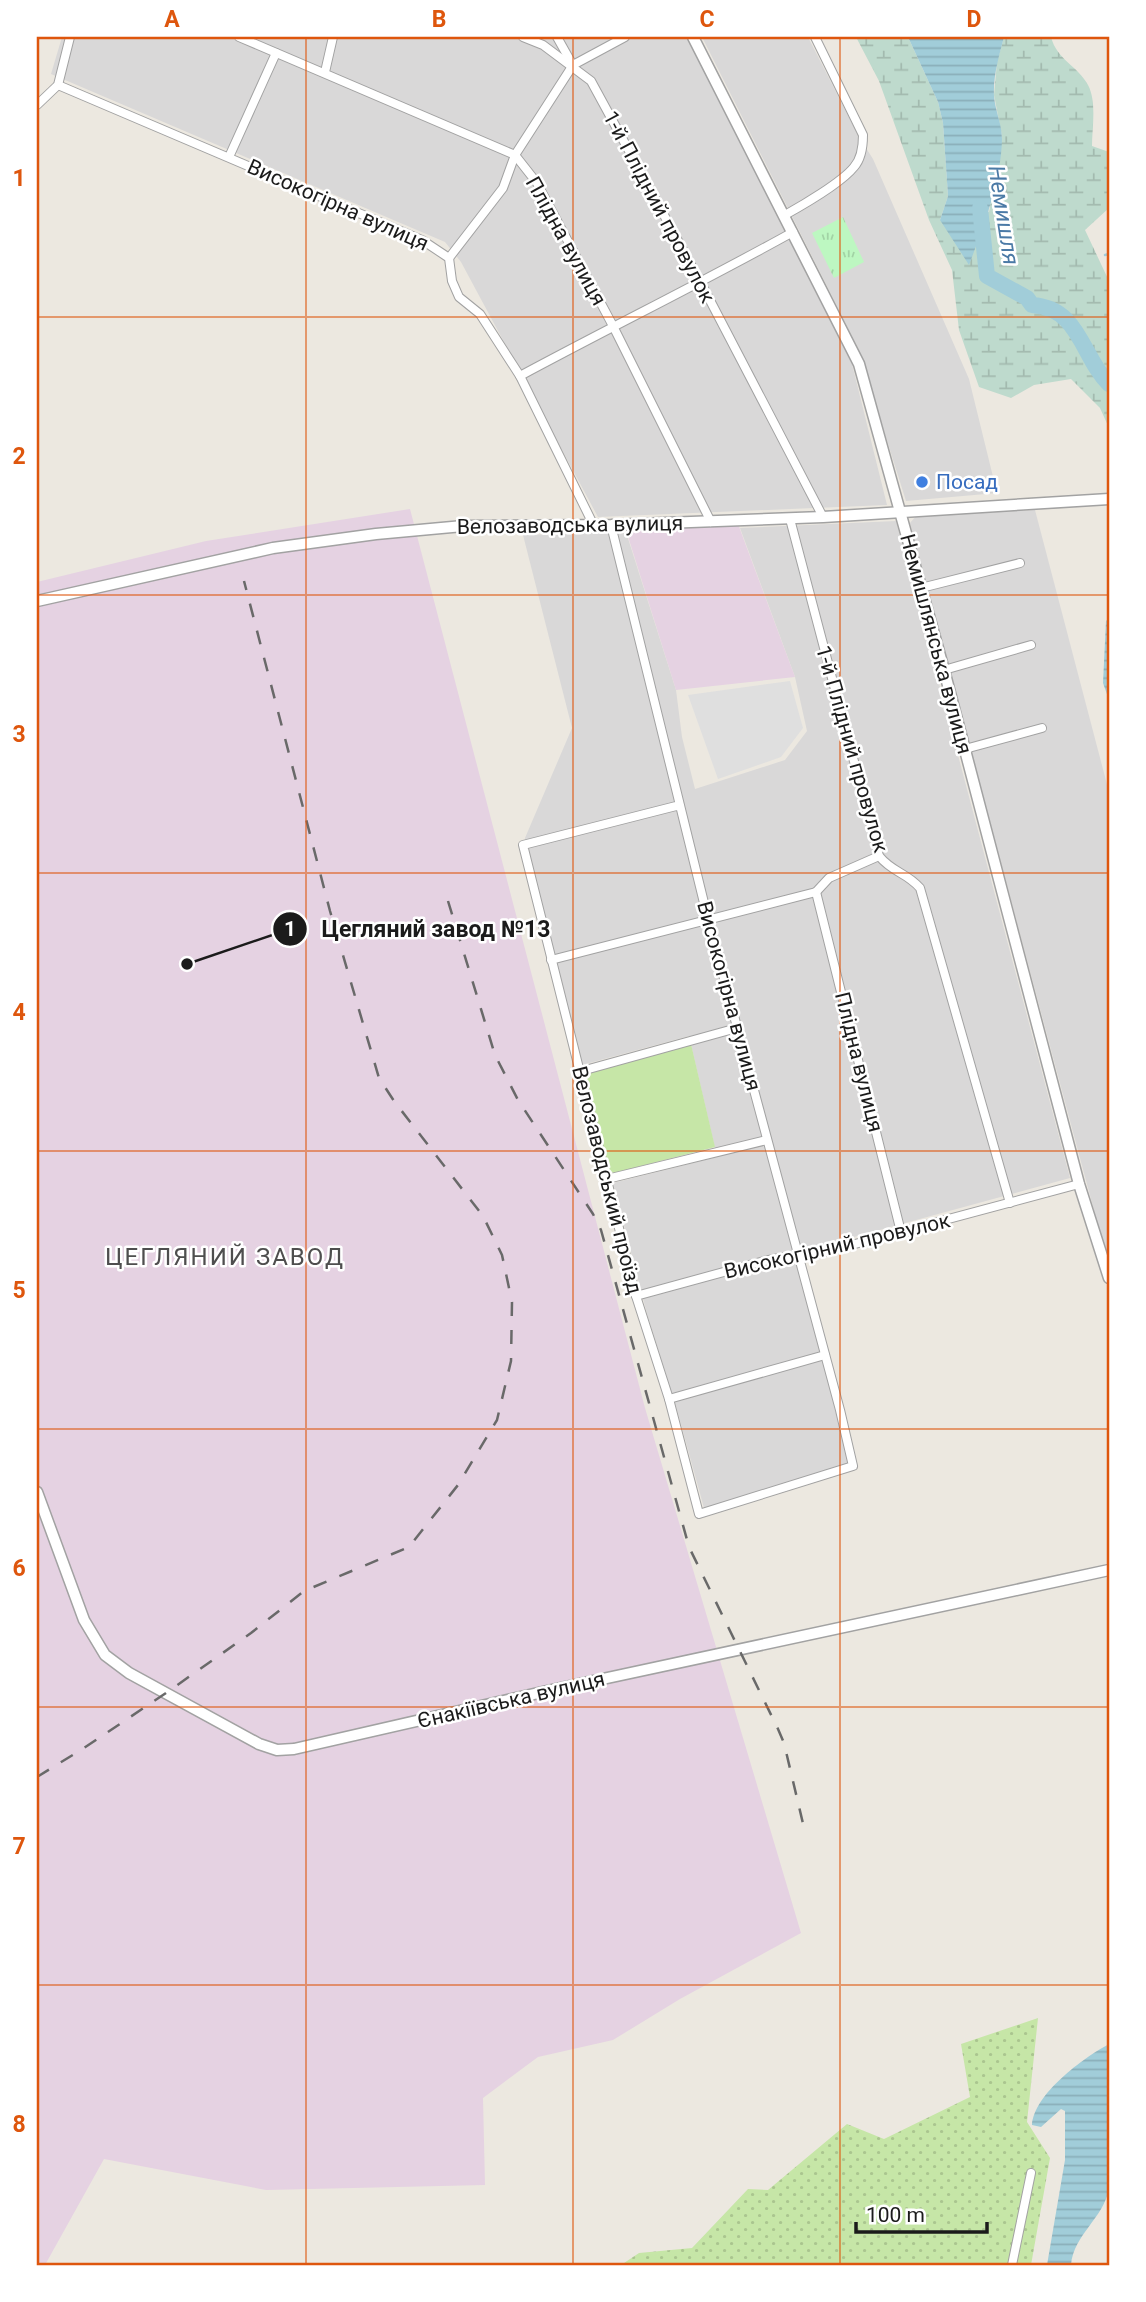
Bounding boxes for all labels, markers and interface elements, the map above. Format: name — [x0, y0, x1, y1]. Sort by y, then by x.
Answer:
text: A — [164, 6, 180, 33]
text: B — [432, 6, 446, 33]
text: C — [699, 6, 715, 33]
text: D — [967, 6, 981, 33]
street label: 1-й Плідний провулок — [598, 107, 720, 308]
street label: Високогірна вулиця — [244, 154, 432, 256]
water label: Немишля — [982, 163, 1025, 267]
text: 1 — [12, 165, 26, 192]
street label: Плідна вулиця — [521, 172, 611, 310]
text: 2 — [12, 443, 26, 470]
place label: Посад — [936, 470, 998, 494]
marker: Посад — [914, 474, 930, 490]
street label: Велозаводська вулиця — [457, 511, 683, 539]
street label: Немишлянська вулиця — [895, 531, 977, 757]
street label: 1-й Плідний провулок — [811, 643, 893, 856]
text: 3 — [12, 721, 26, 748]
street label: Високогірна вулиця — [692, 898, 766, 1094]
callout: Цегляний завод №13 — [273, 907, 565, 951]
text: Цегляний завод №13 — [321, 916, 551, 943]
text: 1 — [284, 917, 296, 941]
street label: Плідна вулиця — [830, 990, 888, 1134]
text: 4 — [12, 999, 26, 1026]
street label: Велозаводський проїзд — [567, 1064, 647, 1297]
street label: Високогірний провулок — [722, 1208, 953, 1284]
district label: ЦЕГЛЯНИЙ ЗАВОД — [105, 1243, 345, 1271]
text: 5 — [12, 1277, 26, 1304]
text: 6 — [12, 1555, 26, 1582]
street label: Єнакіївська вулиця — [415, 1667, 607, 1733]
text: 7 — [12, 1833, 26, 1860]
text: 8 — [12, 2111, 26, 2138]
scale bar — [856, 2190, 987, 2234]
text: 100 m — [866, 2203, 925, 2227]

